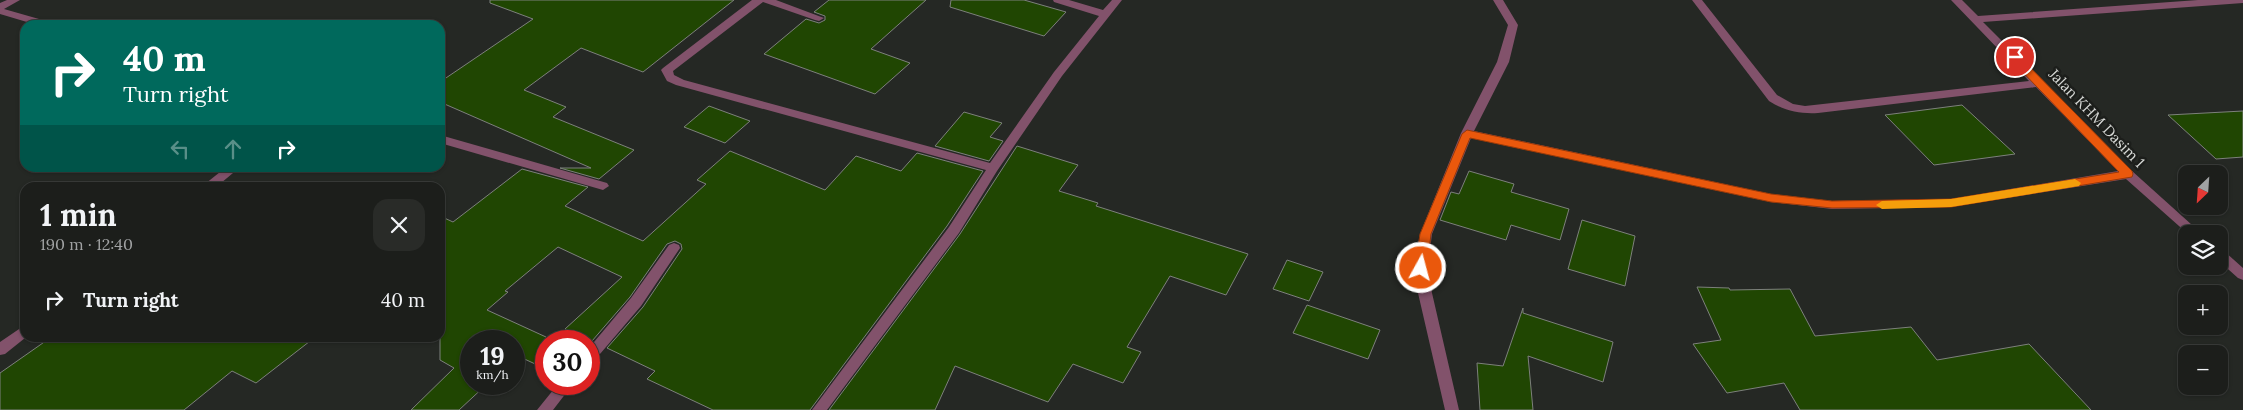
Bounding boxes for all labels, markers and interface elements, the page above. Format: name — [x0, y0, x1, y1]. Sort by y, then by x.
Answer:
text: 40 m — [123, 36, 206, 81]
pin — [1994, 36, 2036, 78]
icon: right — [40, 40, 105, 105]
icon: arrive — [2001, 43, 2029, 71]
street label: Jalan KHM Dasim 1 — [2044, 64, 2149, 172]
text: Turn right — [123, 80, 228, 108]
icon: left — [166, 135, 194, 163]
icon: ahead — [219, 135, 247, 163]
icon: right — [272, 135, 300, 163]
north arrow — [2178, 165, 2228, 215]
map controls — [2178, 165, 2228, 395]
text: 1 min — [40, 196, 117, 234]
button: close — [373, 199, 425, 251]
button: layers — [2178, 225, 2228, 275]
text: 190 m · 12:40 — [40, 234, 133, 254]
position arrow — [1394, 241, 1446, 293]
button: + — [2178, 285, 2228, 335]
icon: right — [40, 286, 68, 314]
text: Turn right — [83, 288, 179, 312]
text: 40 m — [381, 288, 425, 312]
speed limit sign: 30 — [535, 330, 600, 395]
text: 19 — [480, 340, 505, 372]
button: − — [2178, 345, 2228, 395]
text: km/h — [476, 367, 509, 382]

